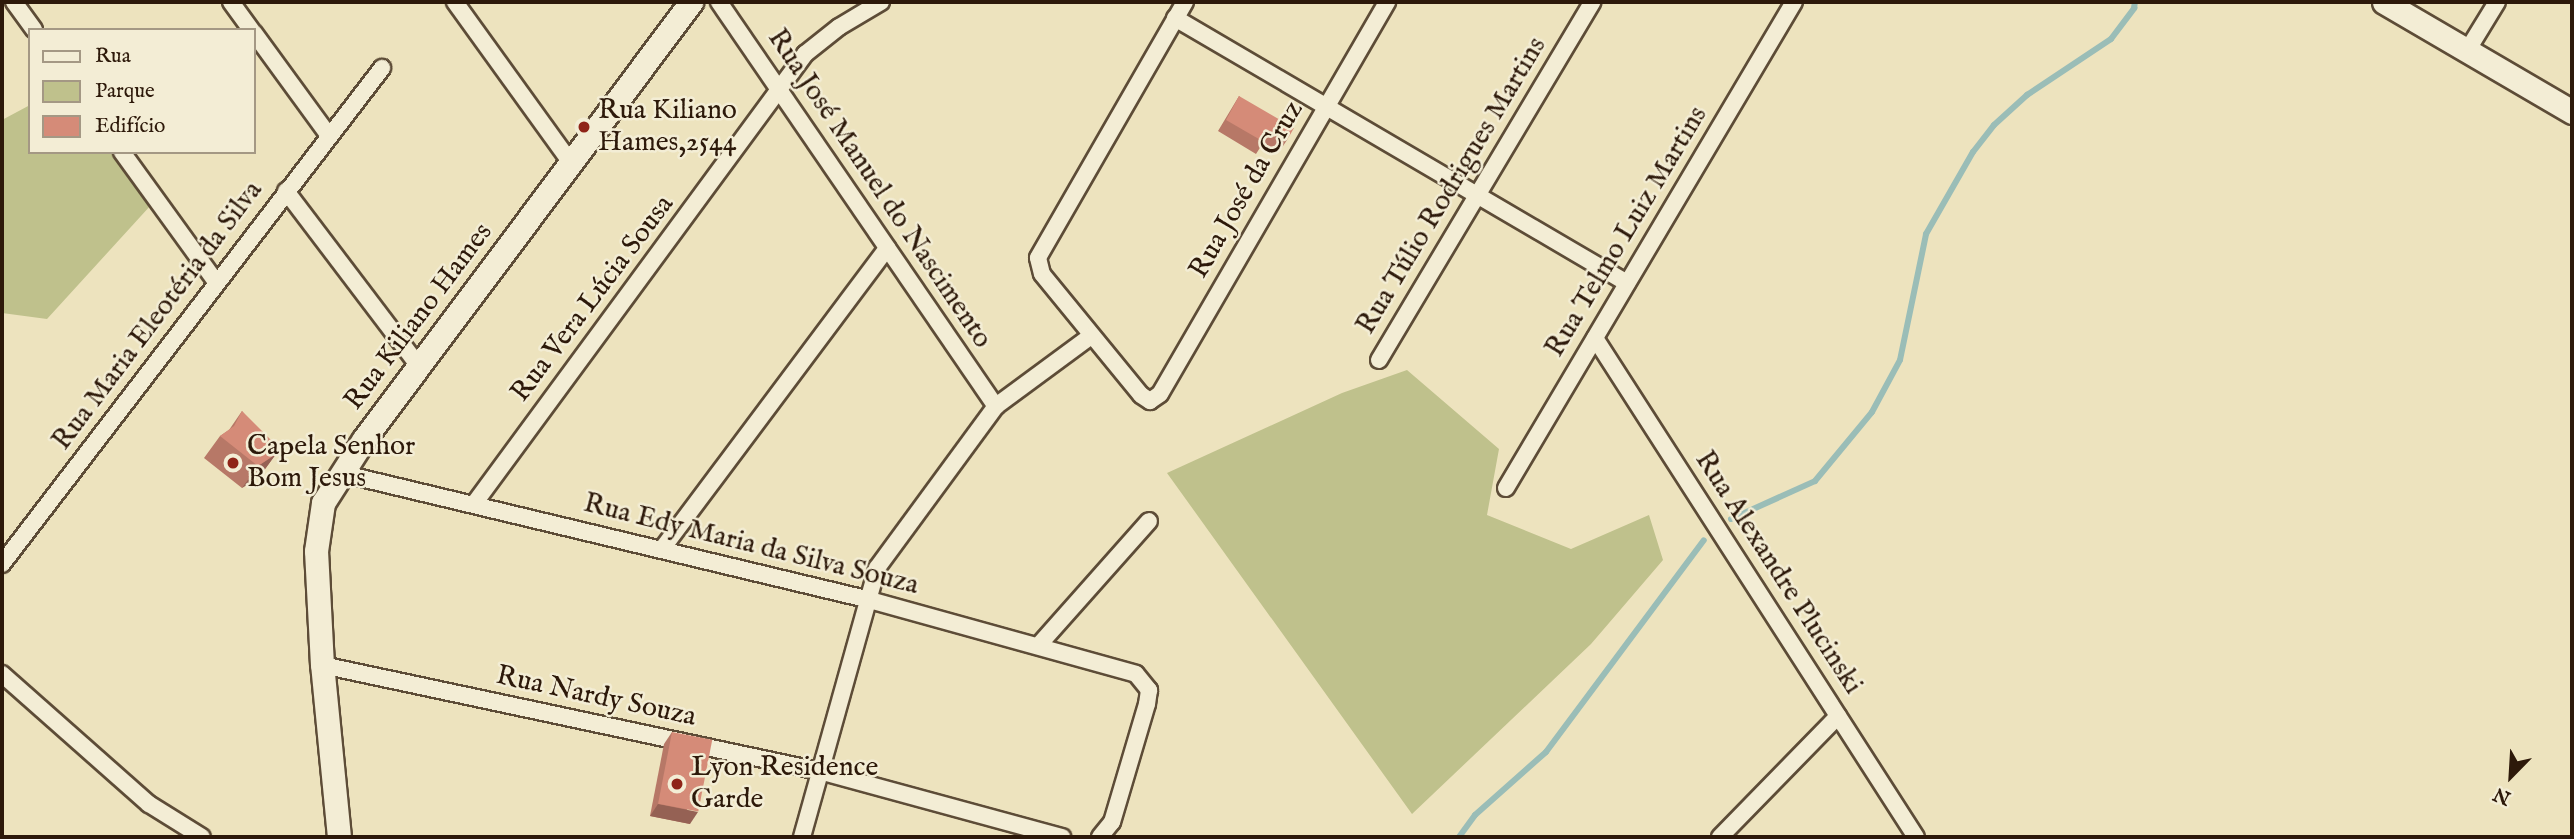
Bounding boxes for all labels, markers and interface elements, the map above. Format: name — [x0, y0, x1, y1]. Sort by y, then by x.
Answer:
street label: Rua José Manuel do Nascimento — [759, 23, 999, 355]
legend — [28, 28, 256, 154]
street label: Rua Túlio Rodrigues Martins — [1350, 31, 1554, 341]
text: Rua — [95, 43, 131, 70]
text: Parque — [95, 78, 155, 105]
place label: Rua Kiliano Hames,2544 — [598, 94, 737, 160]
street label: Rua José da Cruz — [1183, 95, 1311, 285]
street label: Rua Telmo Luiz Martins — [1539, 100, 1715, 364]
text: Edifício — [95, 113, 165, 140]
marker: Rua Kiliano Hames,2544 — [576, 119, 592, 135]
street label: Rua Maria Eleotéria da Silva — [46, 175, 270, 457]
street label: Rua Vera Lúcia Sousa — [504, 189, 682, 409]
street label: Rua Kiliano Hames — [338, 217, 500, 417]
place label: Capela Senhor Bom Jesus — [247, 430, 415, 496]
street label: Rua Alexandre Plucinski — [1687, 445, 1869, 701]
marker: Capela Senhor Bom Jesus — [225, 455, 241, 471]
street label: Rua Edy Maria da Silva Souza — [580, 487, 922, 603]
street label: Rua Nardy Souza — [493, 659, 699, 735]
north arrow — [2476, 741, 2546, 811]
place label: Lyon Residence Garde — [691, 751, 878, 817]
marker: Lyon Residence Garde — [669, 776, 685, 792]
text: N — [2490, 781, 2515, 809]

